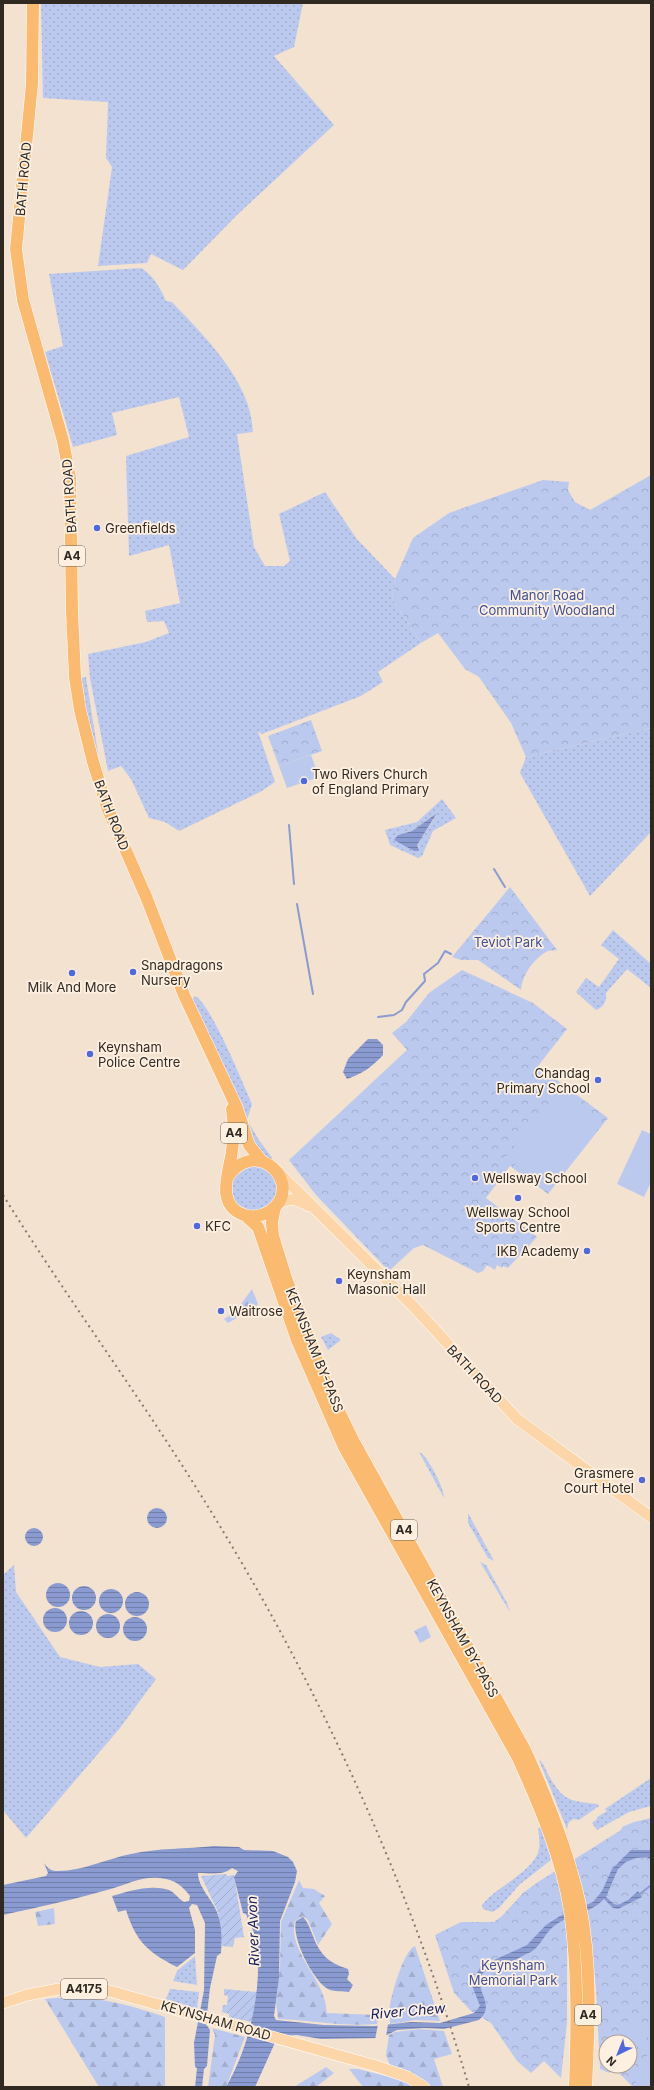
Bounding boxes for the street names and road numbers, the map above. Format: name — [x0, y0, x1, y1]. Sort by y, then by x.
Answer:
street label: BATH ROAD — [12, 141, 34, 217]
street label: BATH ROAD — [58, 458, 80, 534]
road number: A4 — [59, 546, 85, 566]
street label: BATH ROAD — [91, 777, 133, 853]
road number: A4 — [221, 1123, 247, 1143]
street label: KEYNSHAM BY-PASS — [283, 1285, 347, 1415]
street label: BATH ROAD — [444, 1341, 506, 1407]
road number: A4 — [391, 1520, 417, 1540]
street label: KEYNSHAM BY-PASS — [424, 1576, 502, 1700]
road number: A4175 — [61, 1979, 107, 1999]
street label: KEYNSHAM ROAD — [159, 1997, 273, 2043]
road number: A4 — [575, 2005, 601, 2025]

